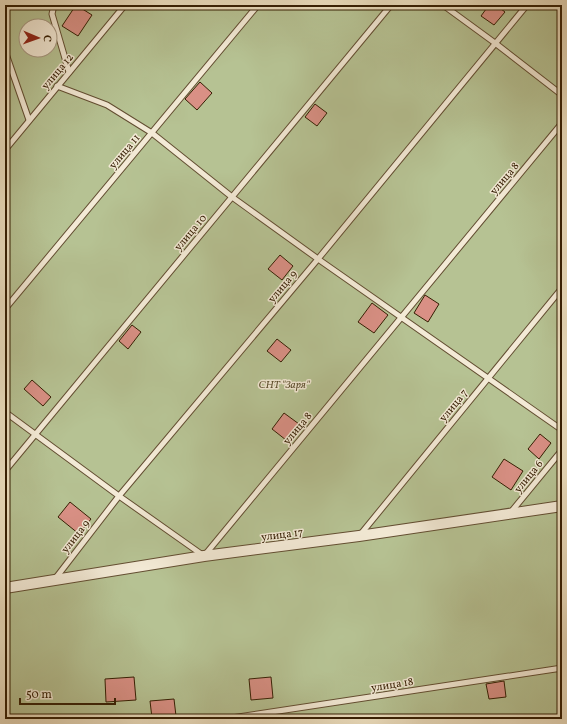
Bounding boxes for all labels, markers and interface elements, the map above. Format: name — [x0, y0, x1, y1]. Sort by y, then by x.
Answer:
north arrow — [18, 18, 58, 58]
text: С — [39, 34, 54, 42]
street label: улица 12 — [39, 51, 78, 93]
street label: улица 11 — [106, 131, 144, 173]
street label: улица 8 — [487, 159, 524, 199]
street label: улица 10 — [171, 211, 211, 255]
street label: улица 9 — [265, 267, 301, 307]
park label: СНТ "Заря" — [258, 378, 310, 393]
street label: улица 7 — [436, 386, 472, 425]
street label: улица 8 — [280, 409, 317, 449]
street label: улица 6 — [511, 457, 547, 497]
street label: улица 9 — [58, 517, 94, 557]
street label: улица 17 — [260, 525, 304, 546]
street label: улица 18 — [370, 675, 415, 696]
scale bar — [20, 680, 115, 706]
text: 50 m — [26, 687, 52, 703]

